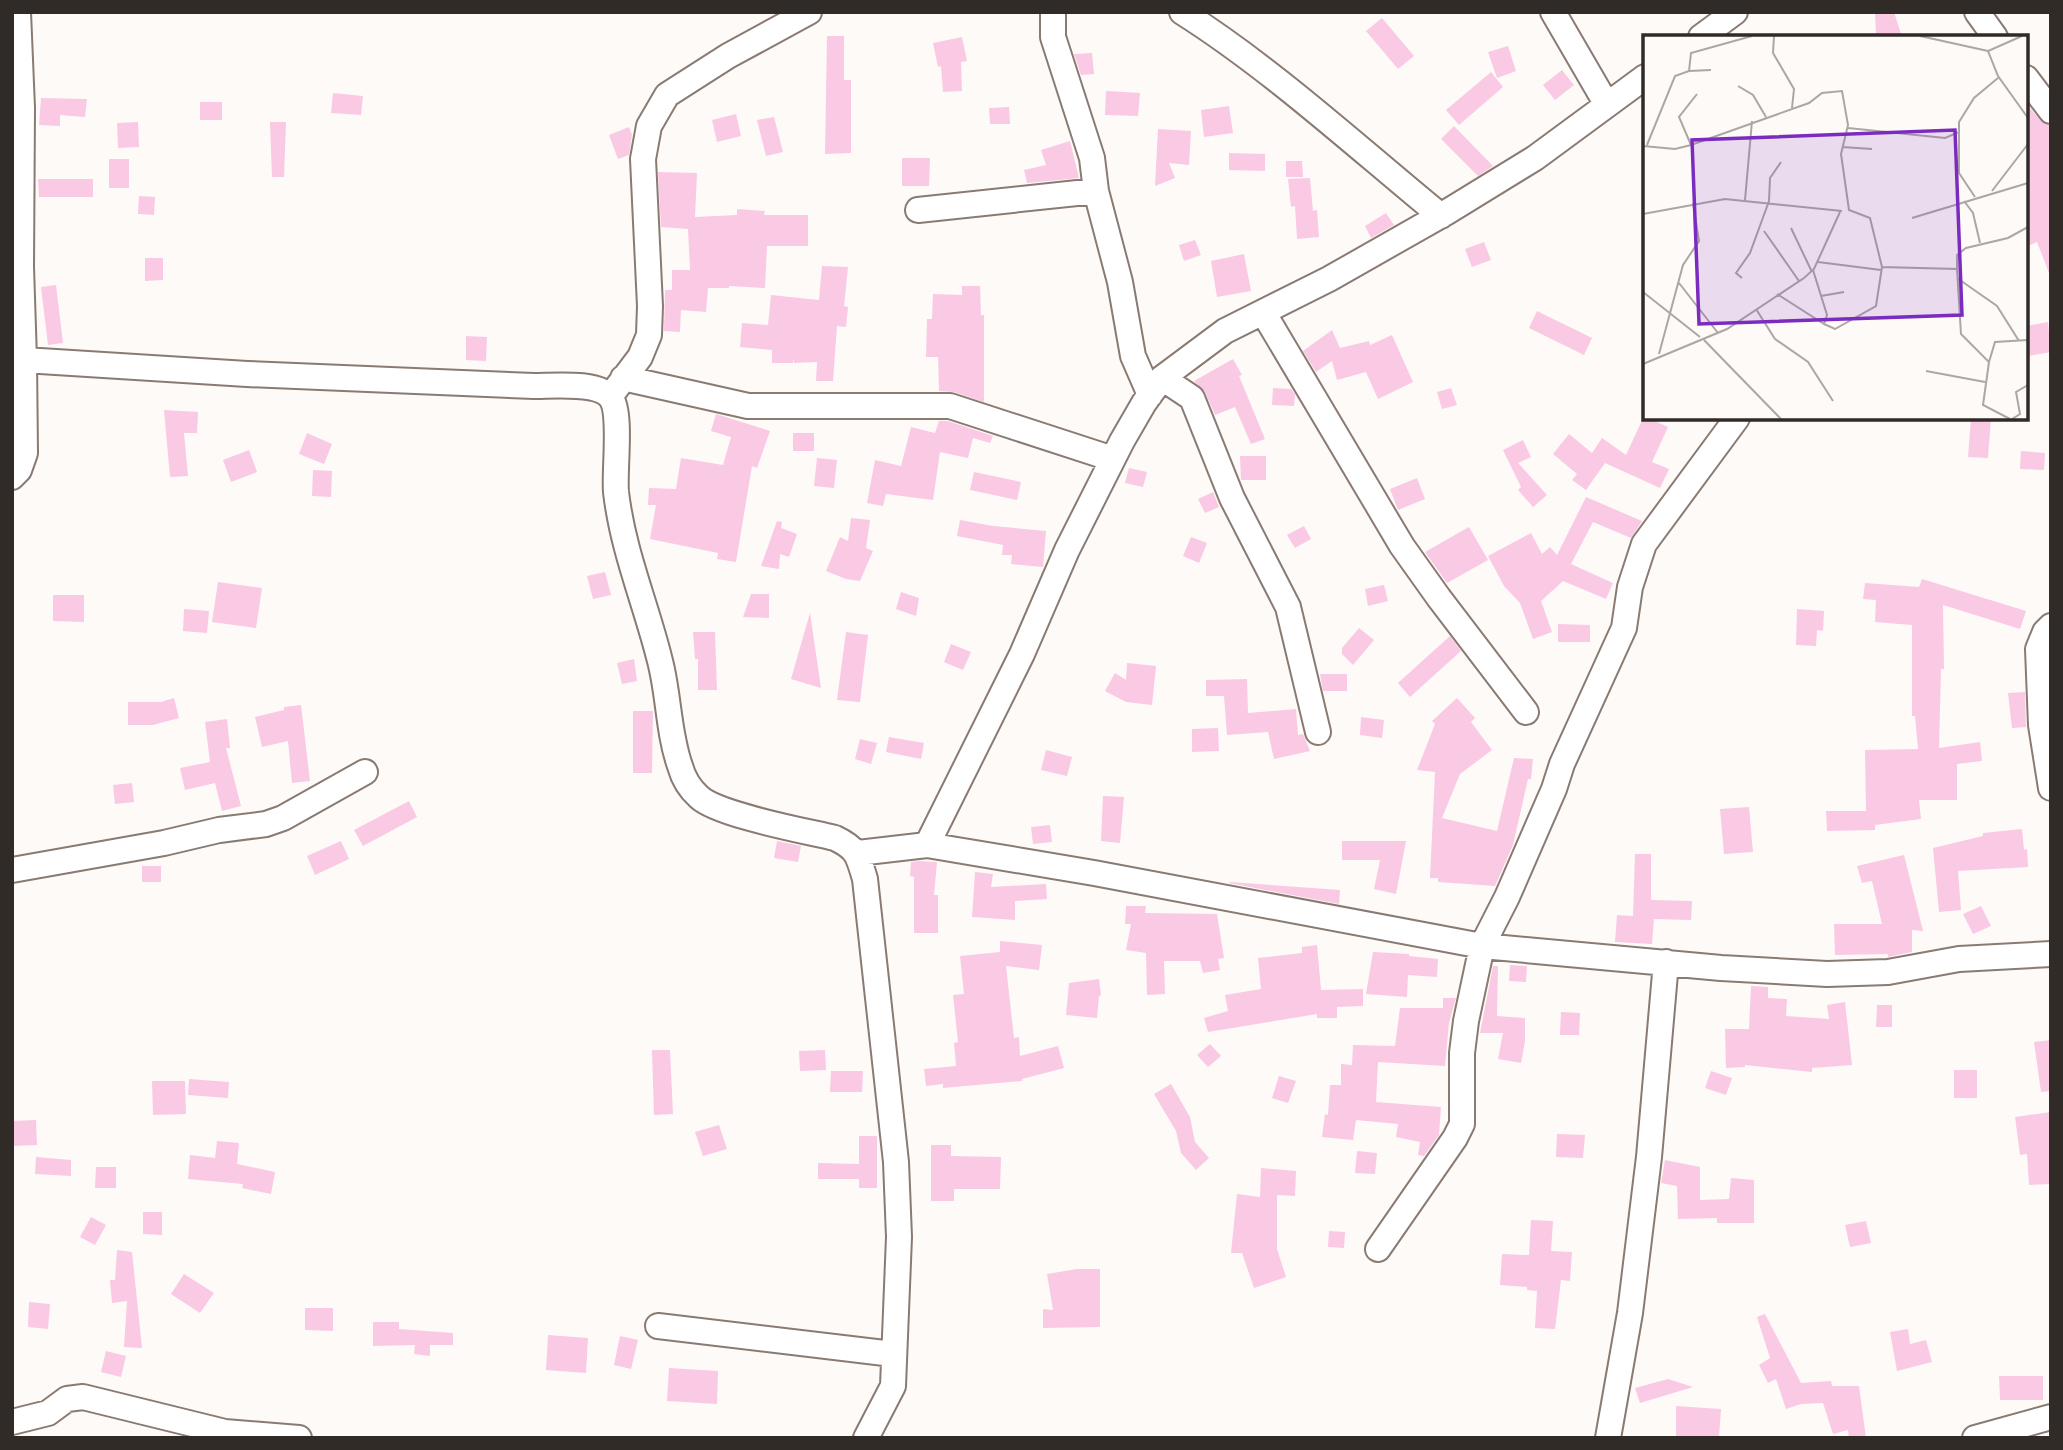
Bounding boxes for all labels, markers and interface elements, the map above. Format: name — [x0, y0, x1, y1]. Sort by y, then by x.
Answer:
inset map — [1643, 35, 2028, 420]

